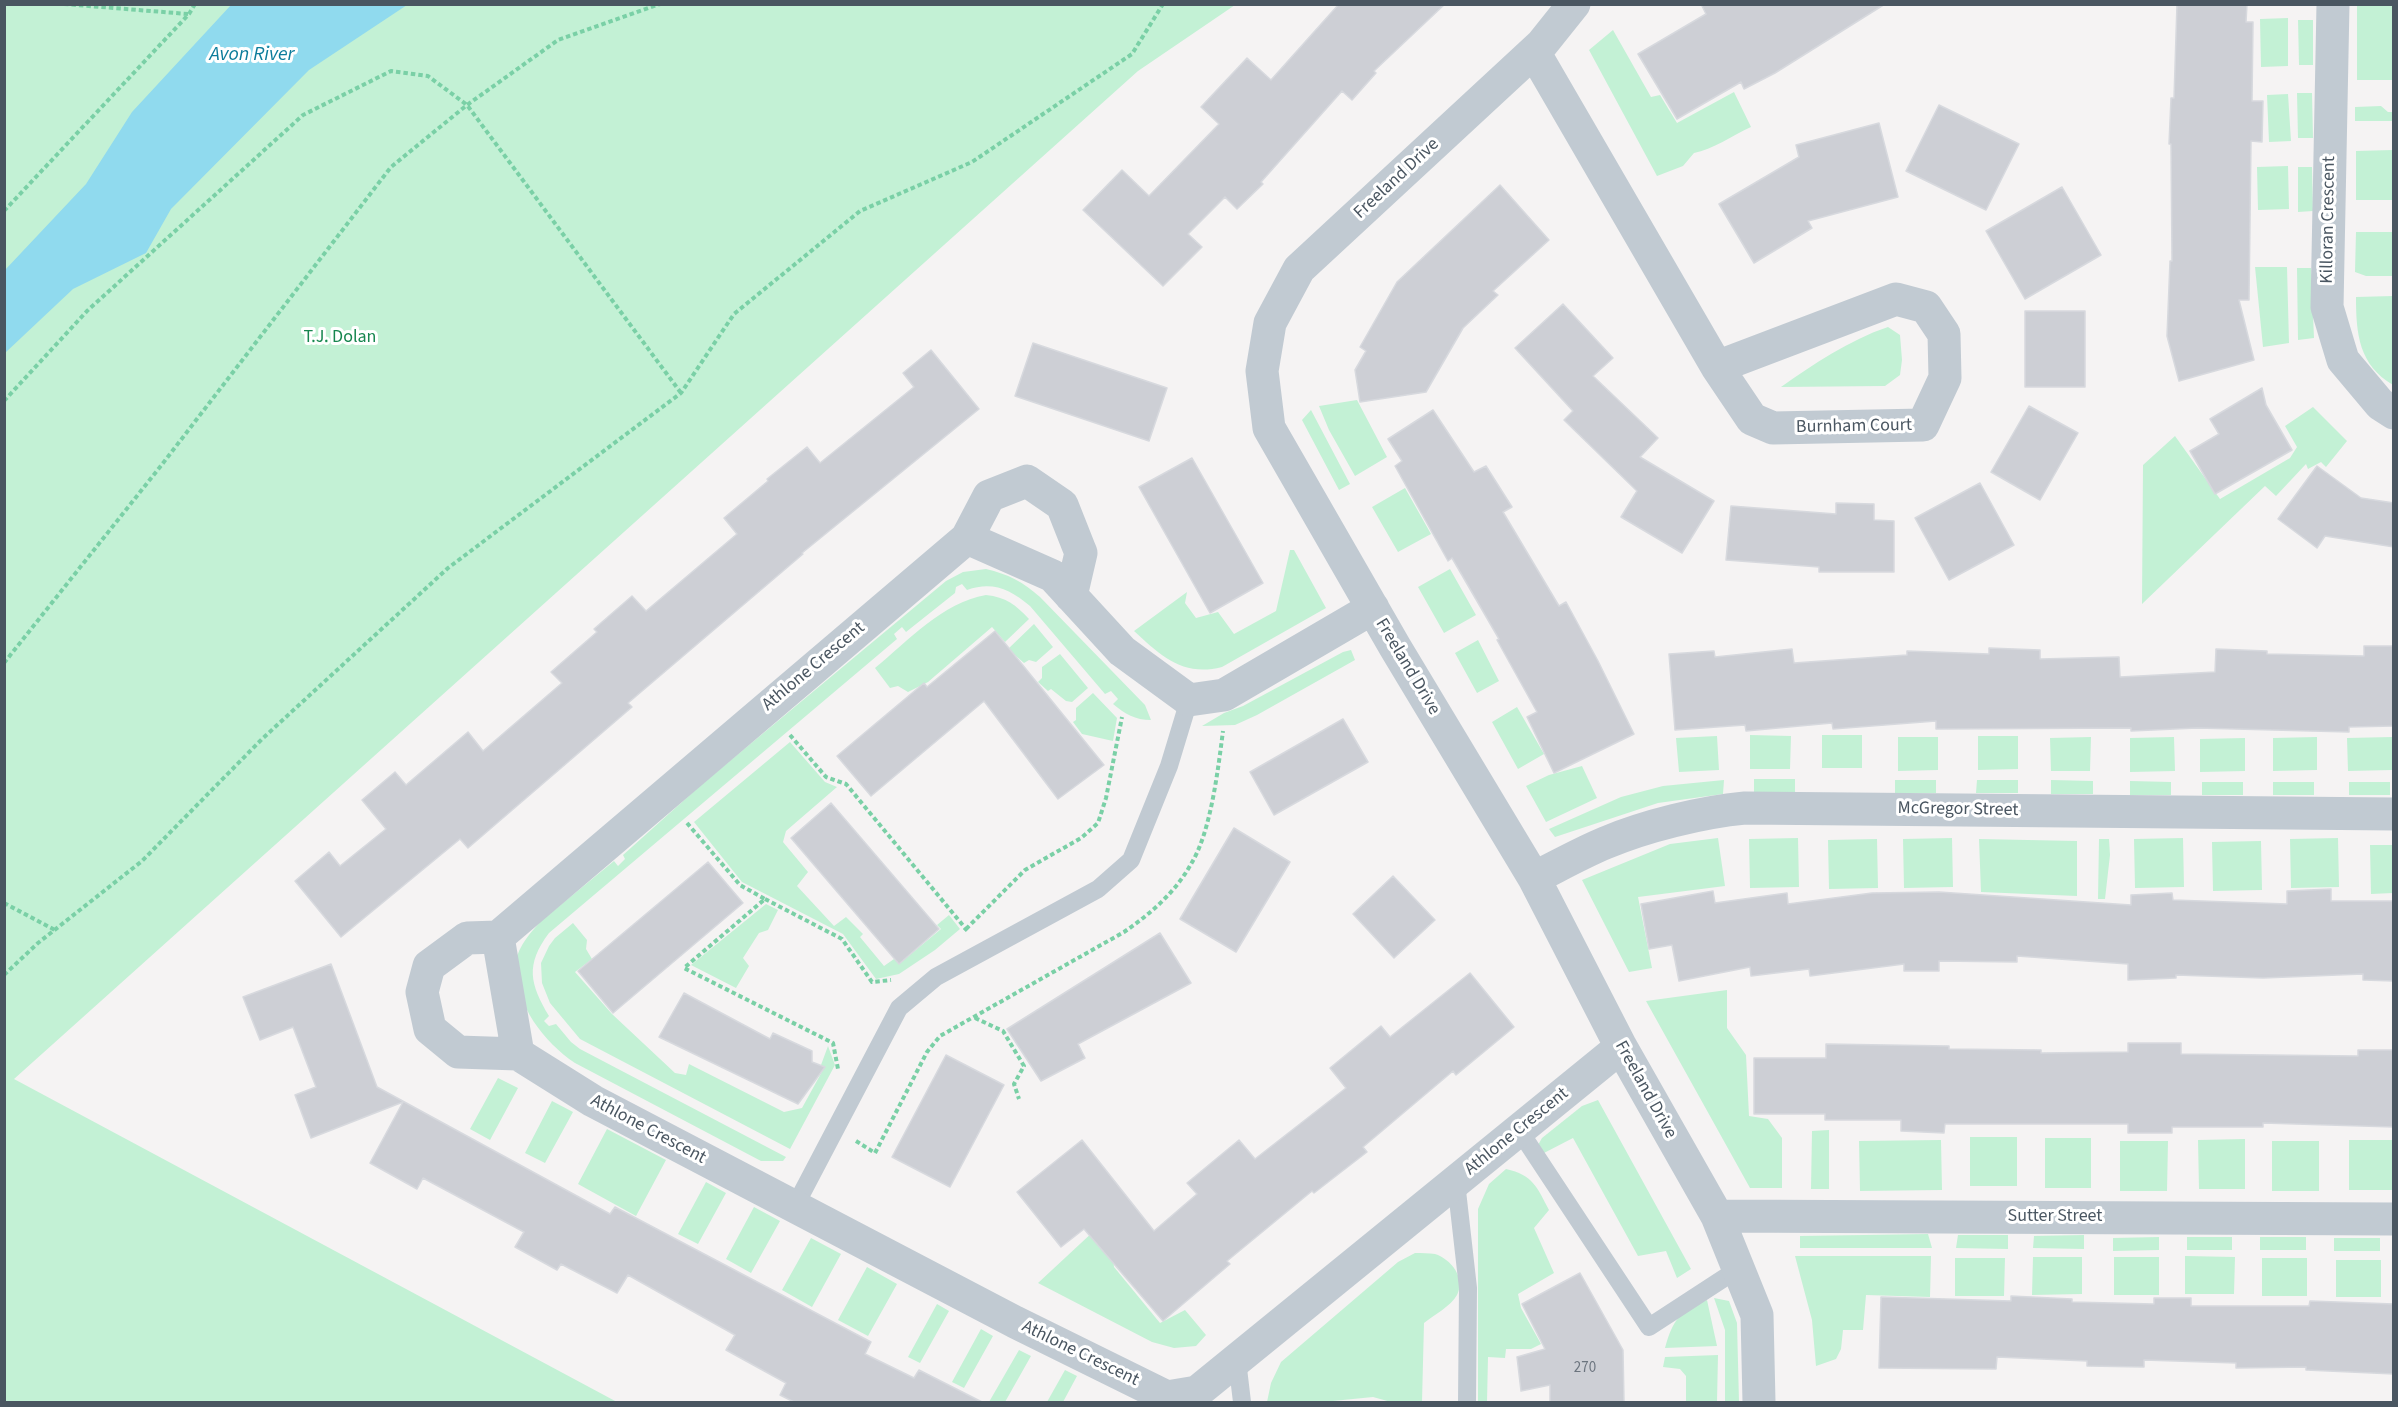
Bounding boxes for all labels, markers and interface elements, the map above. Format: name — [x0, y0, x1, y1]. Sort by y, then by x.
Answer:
water label: Avon River — [210, 44, 294, 68]
street label: Freeland Drive — [1350, 134, 1444, 224]
street label: Killoran Crescent — [2317, 156, 2341, 284]
park label: T.J. Dolan — [304, 327, 376, 349]
street label: Burnham Court — [1796, 415, 1912, 439]
street label: Freeland Drive — [1370, 615, 1444, 719]
street label: Athlone Crescent — [758, 618, 870, 716]
street label: McGregor Street — [1897, 798, 2019, 822]
street label: Freeland Drive — [1609, 1037, 1681, 1143]
street label: Athlone Crescent — [1461, 1083, 1573, 1181]
street label: Athlone Crescent — [587, 1091, 709, 1169]
street label: Sutter Street — [2008, 1206, 2102, 1228]
street label: Athlone Crescent — [1018, 1316, 1142, 1392]
house number: 270 — [1574, 1360, 1596, 1378]

